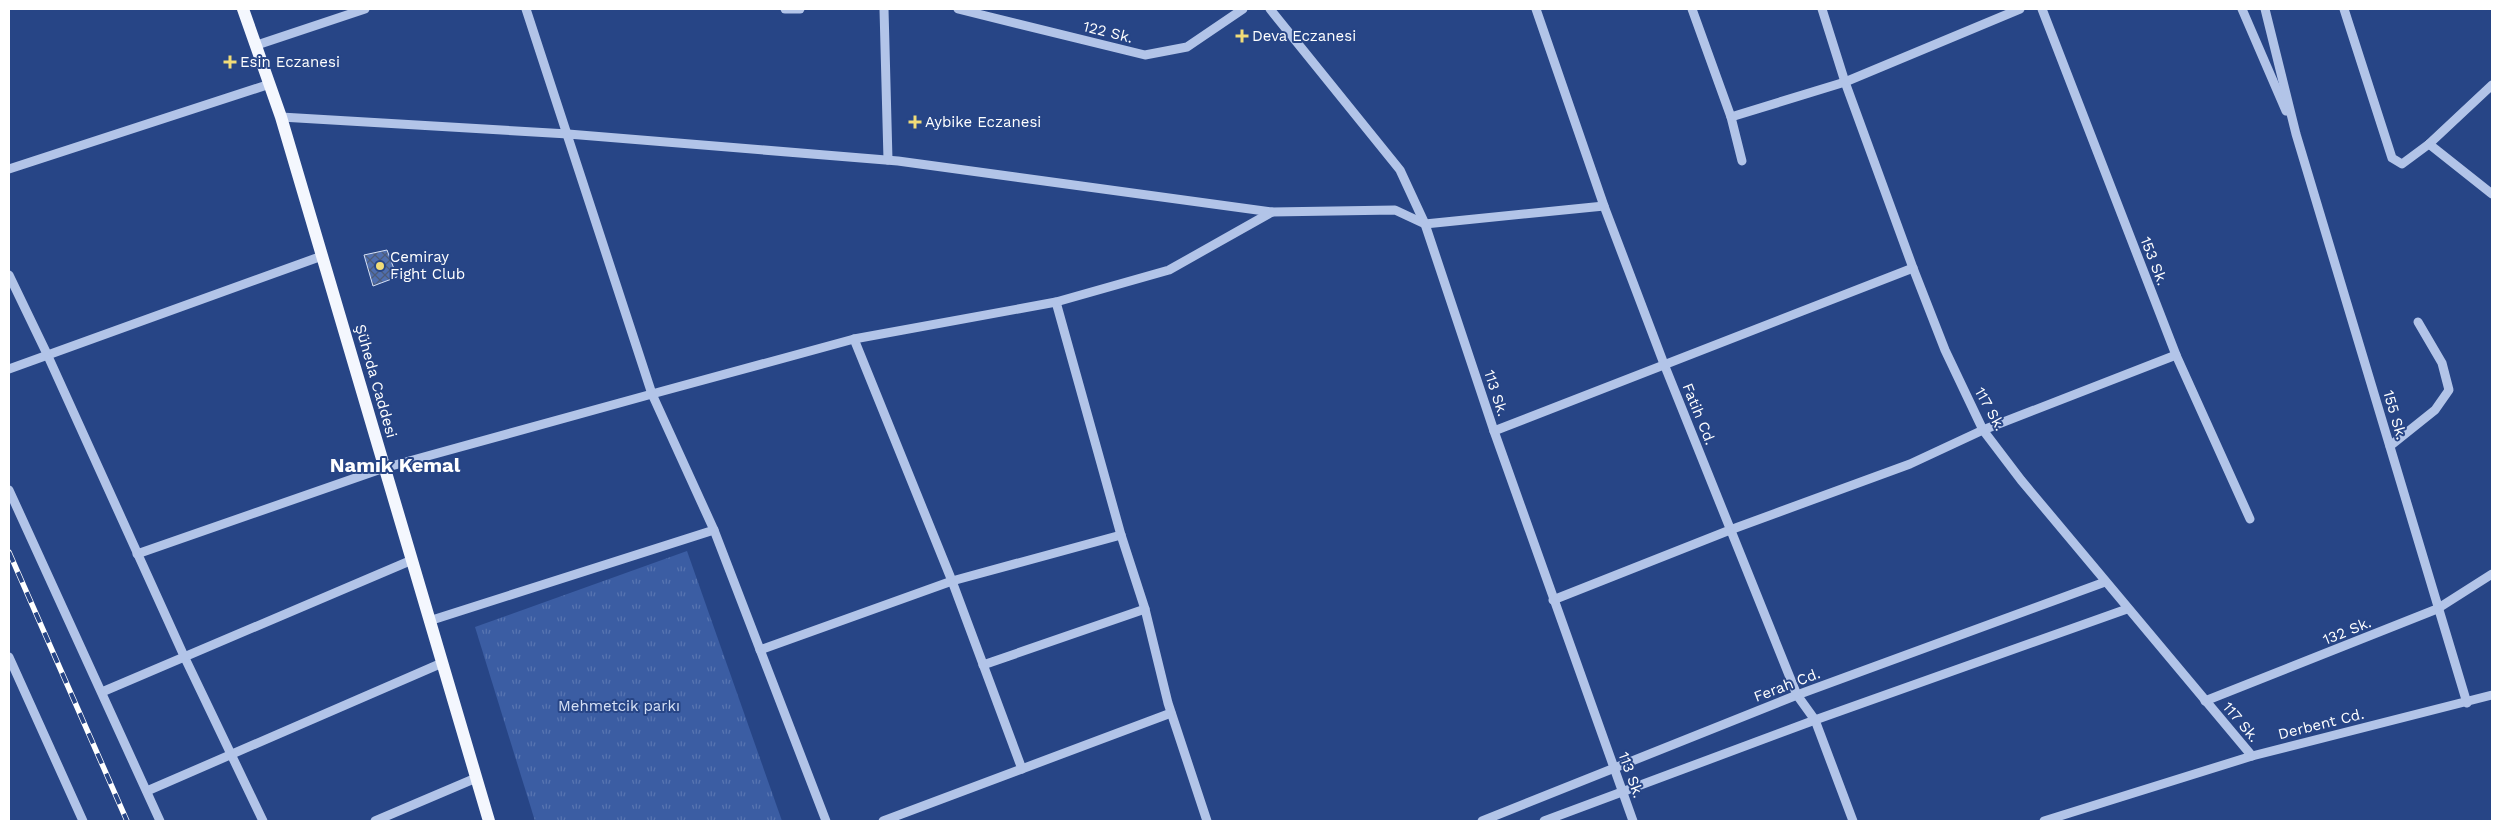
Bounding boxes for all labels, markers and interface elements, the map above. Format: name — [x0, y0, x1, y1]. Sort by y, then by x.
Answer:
street label: 122 Sk. — [1081, 17, 1135, 47]
place label: Deva Eczanesi — [1252, 27, 1356, 45]
marker: Deva Eczanesi — [1236, 30, 1248, 42]
place label: Esin Eczanesi — [240, 53, 340, 71]
marker: Esin Eczanesi — [224, 56, 236, 68]
place label: Aybike Eczanesi — [925, 113, 1041, 131]
marker: Aybike Eczanesi — [909, 116, 921, 128]
street label: 153 Sk. — [2137, 234, 2171, 288]
place label: Cemiray Fight Club — [390, 248, 465, 283]
marker: Cemiray Fight Club — [374, 260, 386, 272]
street label: Şüheda Caddesi — [351, 322, 401, 440]
street label: 113 Sk. — [1480, 368, 1512, 418]
street label: Fatih Cd. — [1678, 381, 1720, 447]
street label: 117 Sk. — [1971, 384, 2009, 434]
street label: 155 Sk. — [2379, 388, 2411, 442]
district label: Namık Kemal — [330, 453, 461, 477]
street label: 132 Sk. — [2320, 613, 2374, 649]
street label: Ferah Cd. — [1751, 664, 1823, 706]
park label: Mehmetcik parkı — [558, 697, 680, 715]
street label: 117 Sk. — [2219, 698, 2263, 746]
street label: Derbent Cd. — [2276, 705, 2366, 743]
street label: 113 Sk. — [1614, 750, 1648, 800]

